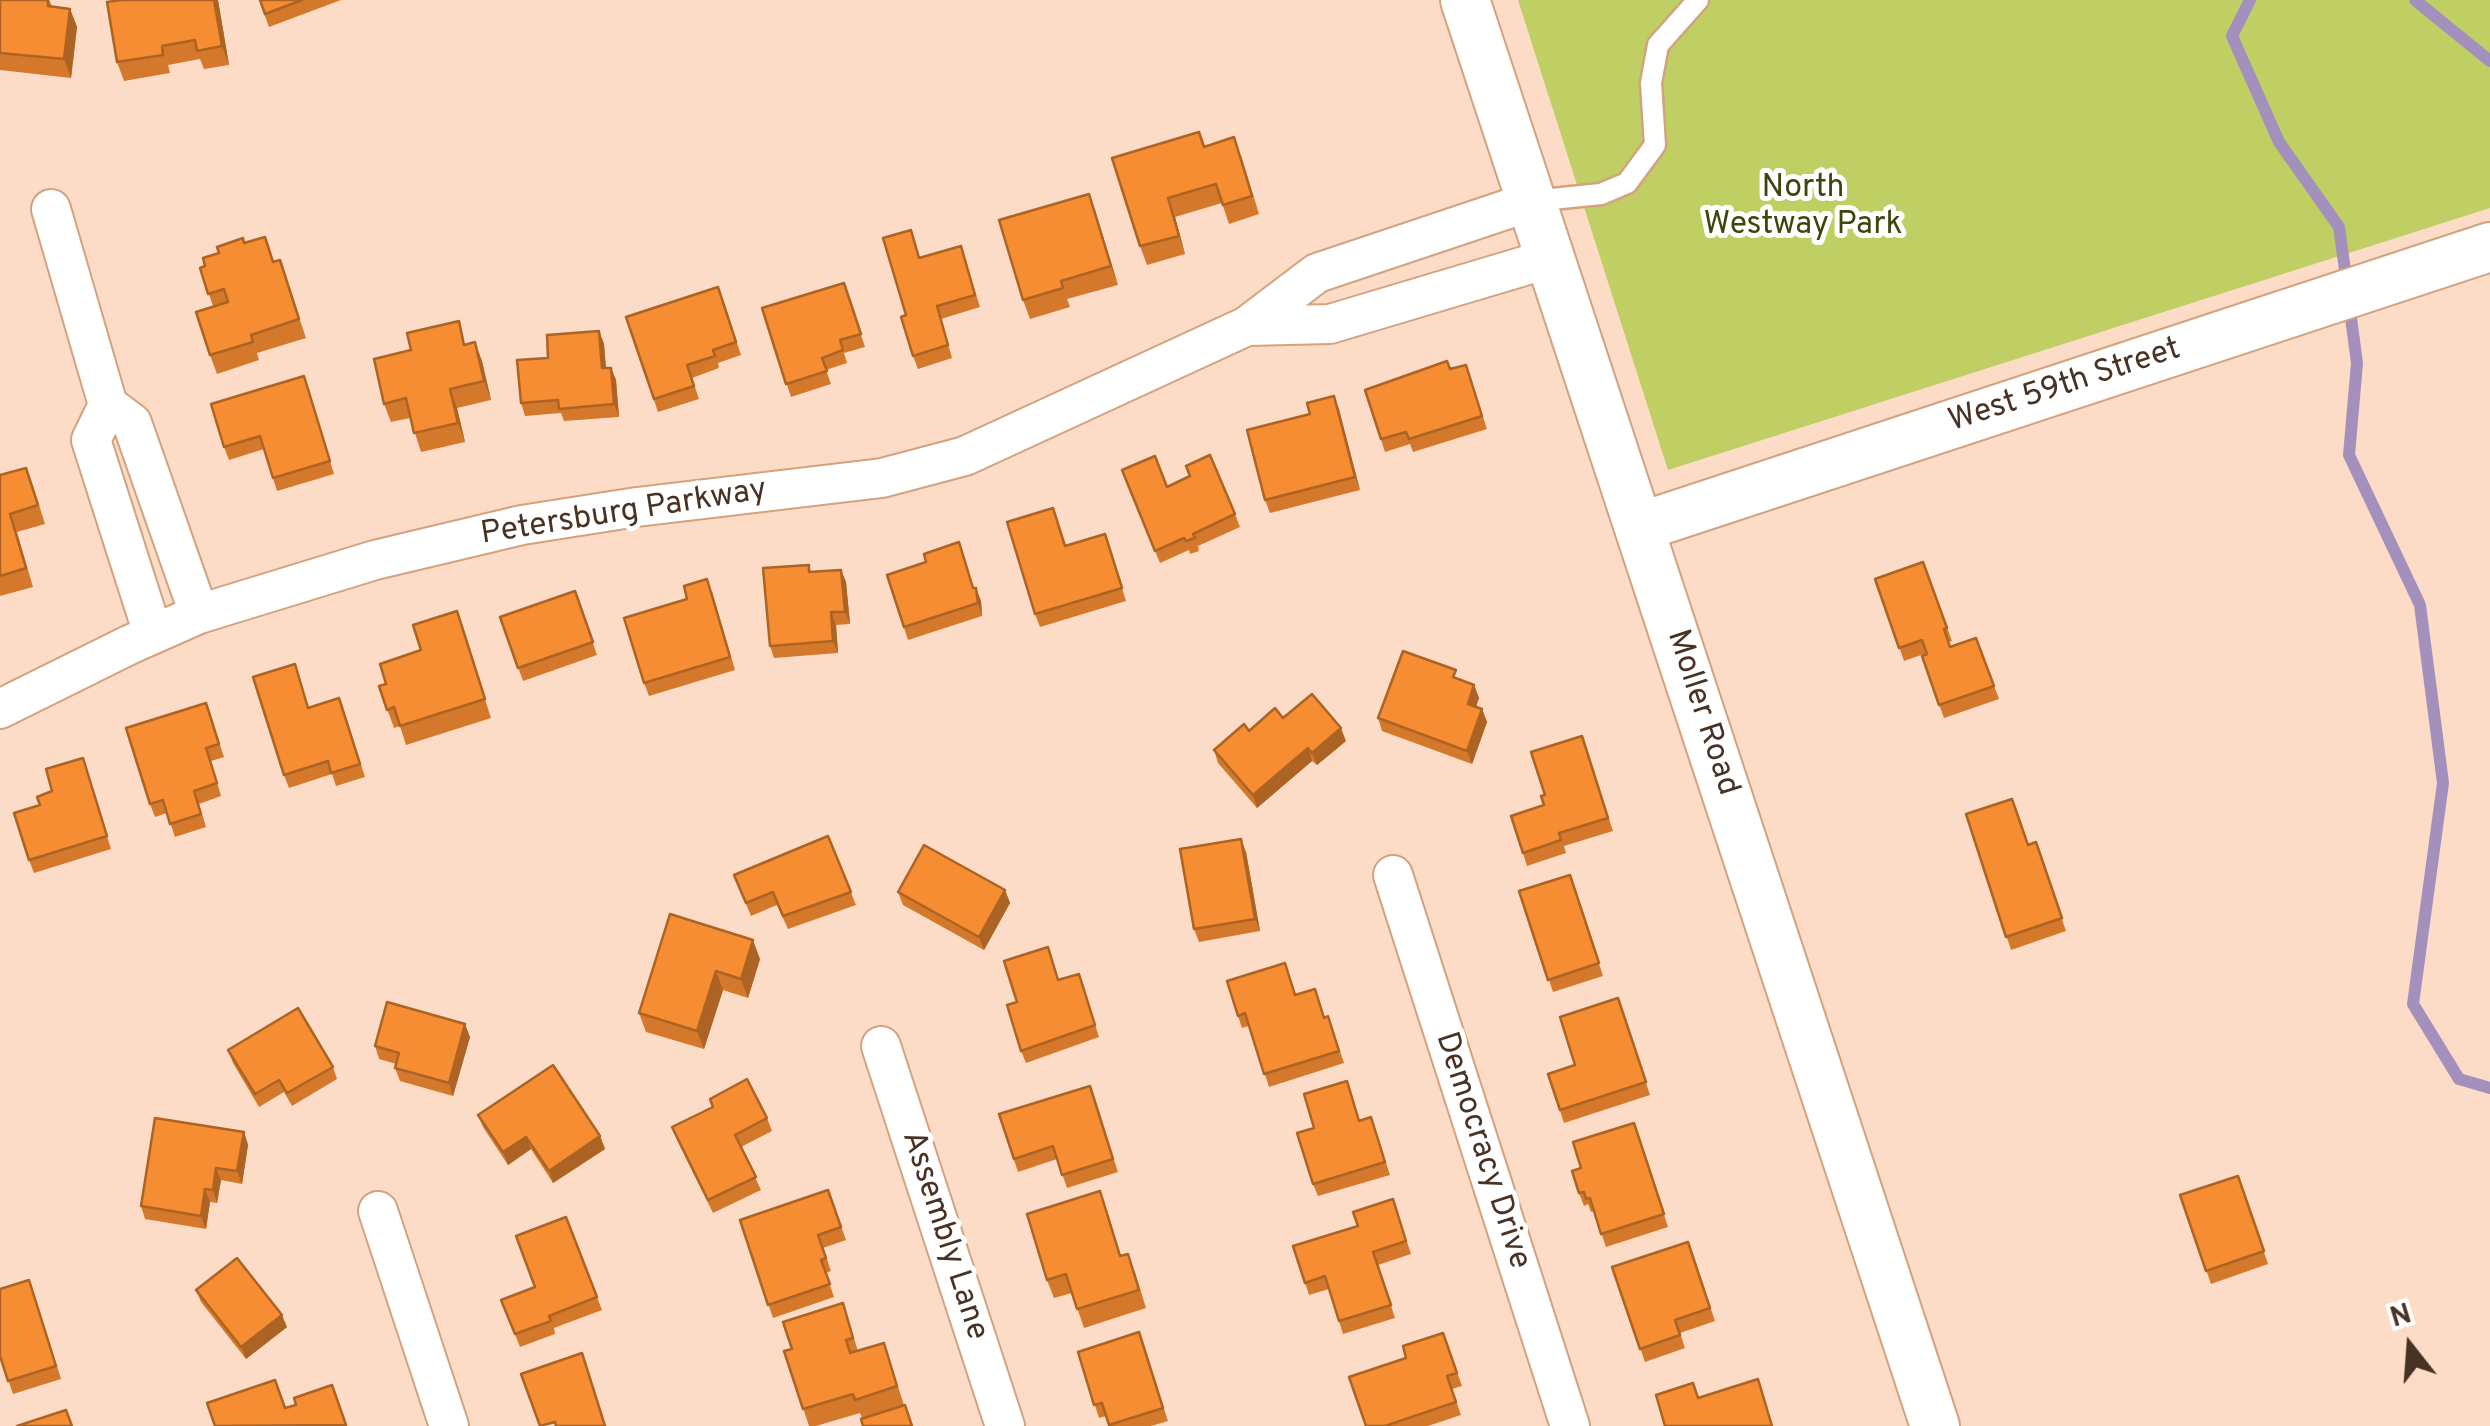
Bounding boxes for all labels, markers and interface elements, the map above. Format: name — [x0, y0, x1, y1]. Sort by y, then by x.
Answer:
park label: North Westway Park — [1703, 171, 1903, 246]
street label: West 59th Street — [1944, 331, 2186, 443]
street label: Petersburg Parkway — [478, 472, 770, 556]
street label: Moller Road — [1656, 625, 1746, 801]
street label: Democracy Drive — [1425, 1028, 1537, 1274]
street label: Assembly Lane — [891, 1127, 995, 1345]
north arrow — [2360, 1296, 2460, 1396]
text: N — [2386, 1297, 2416, 1337]

